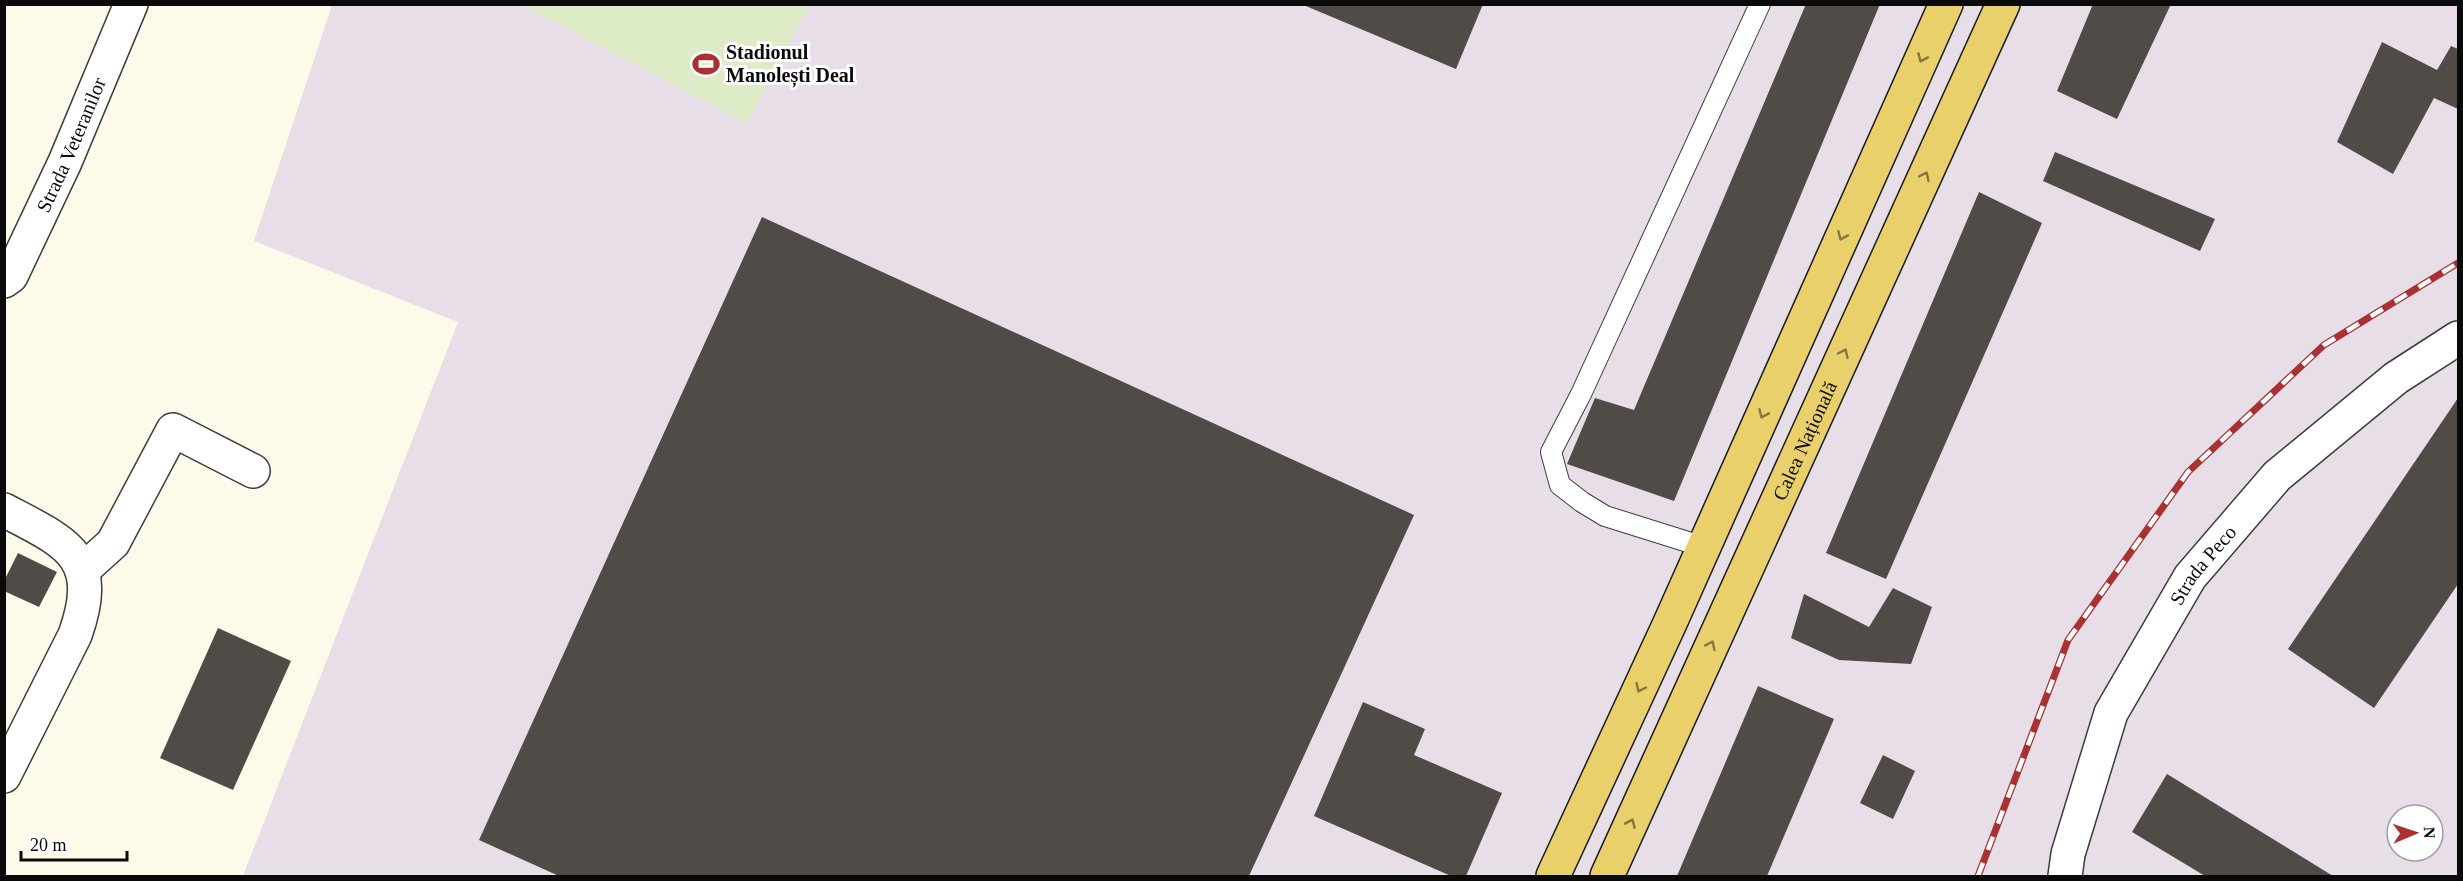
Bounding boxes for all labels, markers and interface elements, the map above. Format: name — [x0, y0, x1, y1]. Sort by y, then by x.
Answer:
place label: Stadionul Manolești Deal — [726, 41, 855, 88]
sports icon: Stadionul Manolești Deal — [691, 49, 721, 79]
one-way arrow — [1917, 52, 1929, 63]
street label: Strada Veteranilor — [32, 74, 110, 216]
one-way arrow — [1918, 171, 1930, 182]
one-way arrow — [1838, 230, 1850, 241]
one-way arrow — [1837, 349, 1849, 360]
street label: Calea Națională — [1768, 378, 1841, 504]
one-way arrow — [1758, 408, 1770, 419]
street label: Strada Peco — [2165, 521, 2241, 609]
one-way arrow — [1704, 641, 1716, 652]
one-way arrow — [1636, 682, 1648, 693]
north arrow — [2385, 803, 2445, 863]
one-way arrow — [1623, 819, 1635, 830]
scale bar — [21, 824, 128, 862]
text: N — [2421, 826, 2438, 839]
text: 20 m — [30, 835, 67, 855]

